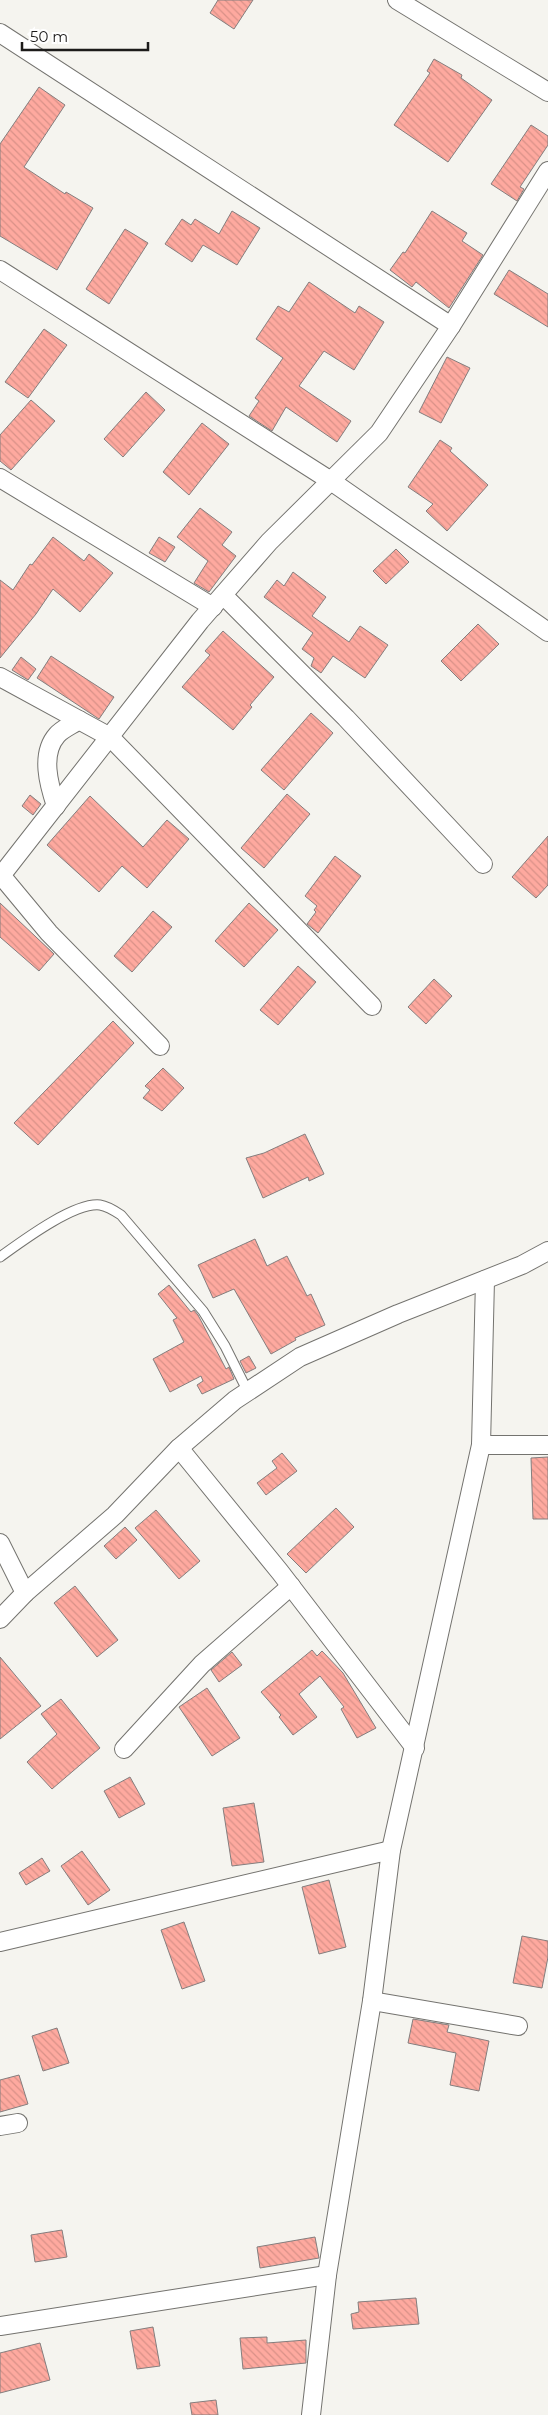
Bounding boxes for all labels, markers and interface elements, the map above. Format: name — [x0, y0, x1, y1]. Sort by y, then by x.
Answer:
scale bar — [22, 20, 149, 52]
text: 50 m — [30, 27, 68, 46]

